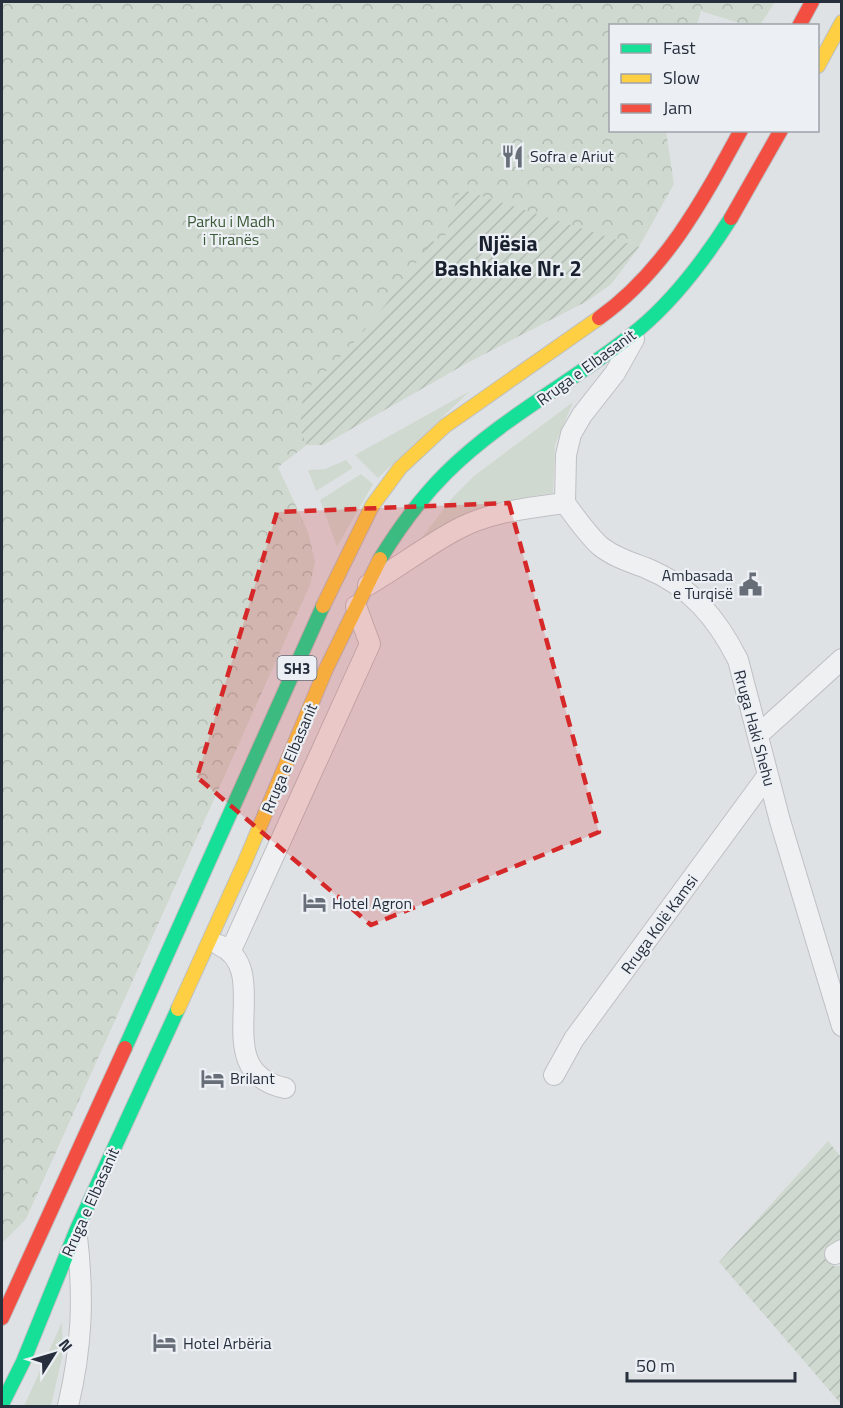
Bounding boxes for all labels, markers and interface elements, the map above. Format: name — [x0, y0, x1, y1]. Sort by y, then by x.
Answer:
legend — [609, 24, 819, 132]
text: Fast — [663, 34, 696, 61]
text: Slow — [663, 64, 700, 91]
text: Jam — [663, 94, 692, 121]
restaurant icon: Sofra e Ariut — [499, 143, 525, 169]
place label: Sofra e Ariut — [530, 144, 614, 168]
park label: Parku i Madh i Tiranës — [187, 209, 275, 251]
district label: Njësia Bashkiake Nr. 2 — [434, 226, 582, 285]
street label: Rruga e Elbasanit — [531, 323, 641, 411]
place label: Ambasada e Turqisë — [662, 563, 733, 605]
public building icon: Ambasada e Turqisë — [738, 571, 764, 597]
road number: SH3 — [278, 656, 316, 680]
street label: Rruga Haki Shehu — [728, 667, 782, 789]
street label: Rruga e Elbasanit — [255, 699, 323, 817]
street label: Rruga Kolë Kamsi — [615, 869, 703, 979]
hotel icon: Hotel Agron — [301, 890, 327, 916]
place label: Hotel Agron — [332, 891, 412, 915]
hotel icon: Brilant — [199, 1065, 225, 1091]
place label: Brilant — [230, 1066, 275, 1090]
street label: Rruga e Elbasanit — [55, 1143, 125, 1261]
north arrow — [24, 1324, 84, 1384]
hotel icon: Hotel Arbëria — [152, 1330, 178, 1356]
place label: Hotel Arbëria — [183, 1331, 272, 1355]
text: N — [53, 1333, 79, 1357]
scale bar — [627, 1345, 795, 1383]
text: 50 m — [636, 1352, 675, 1379]

